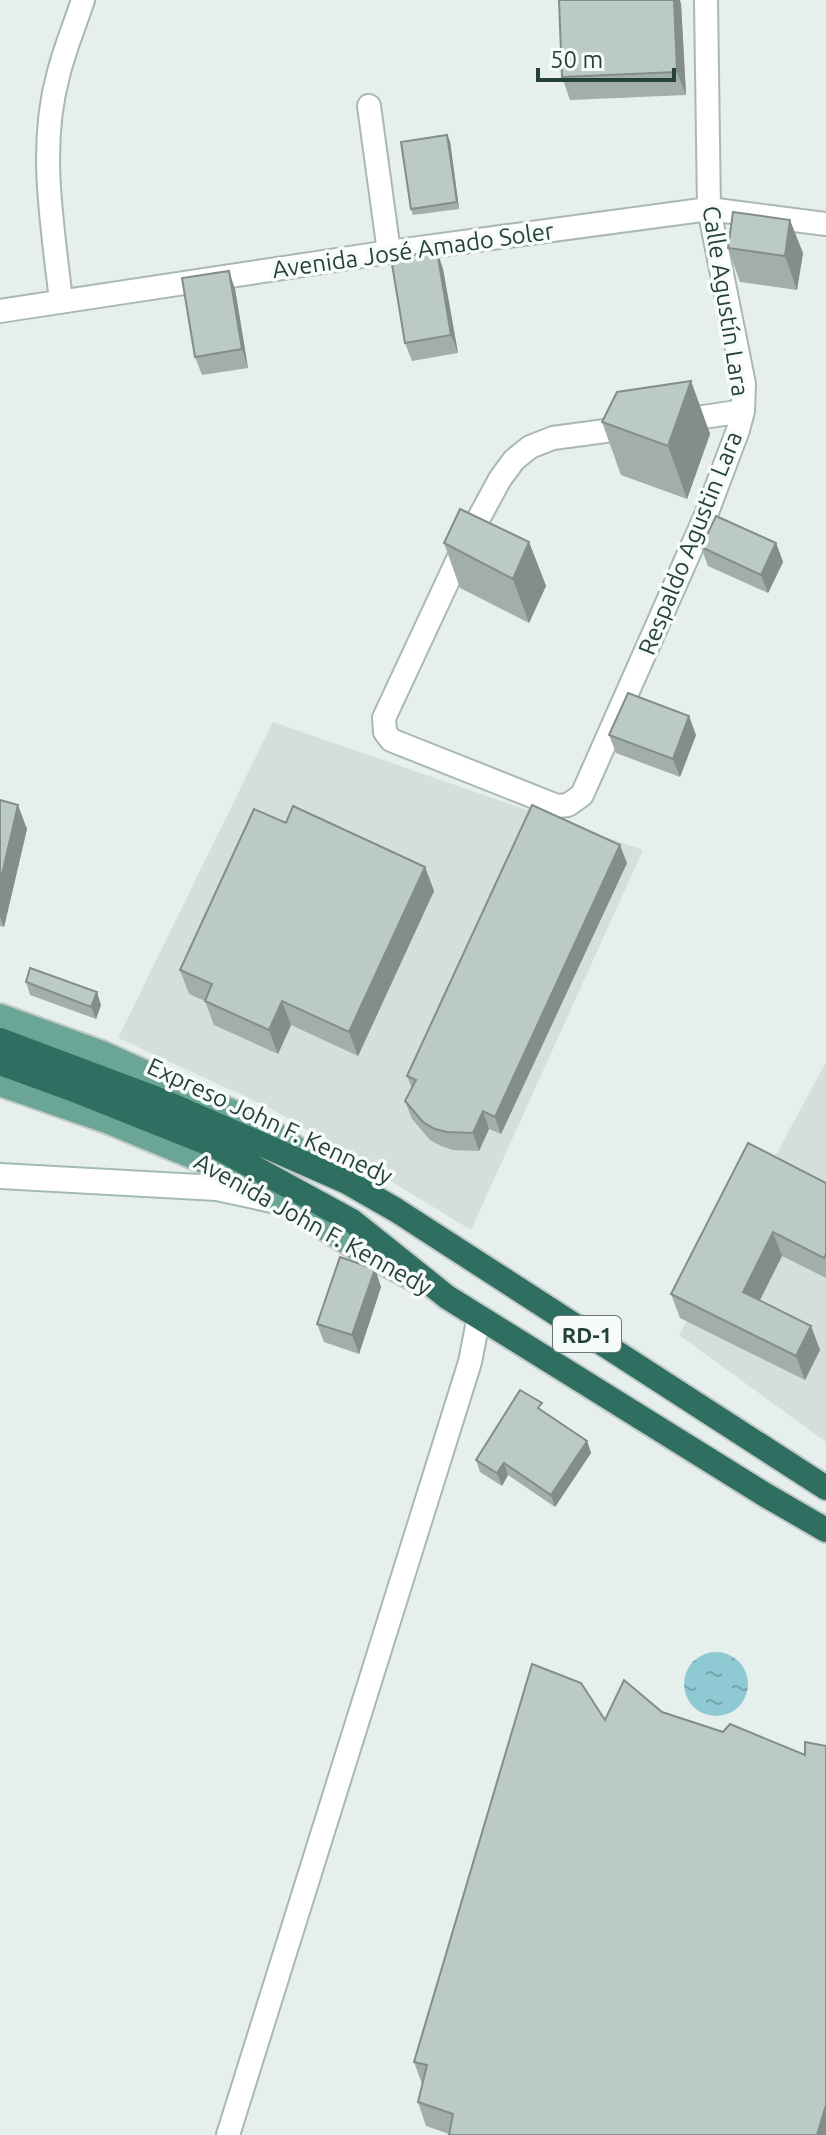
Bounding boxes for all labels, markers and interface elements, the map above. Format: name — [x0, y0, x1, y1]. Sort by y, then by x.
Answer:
scale bar — [538, 32, 674, 82]
text: 50 m — [550, 46, 603, 73]
street label: Calle Agustín Lara — [698, 204, 754, 398]
street label: Avenida José Amado Soler — [270, 217, 556, 283]
street label: Respaldo Agustin Lara — [633, 427, 747, 659]
street label: Expreso John F. Kennedy — [143, 1052, 397, 1190]
street label: Avenida John F. Kennedy — [190, 1147, 437, 1301]
road number: RD-1 — [553, 1316, 621, 1352]

